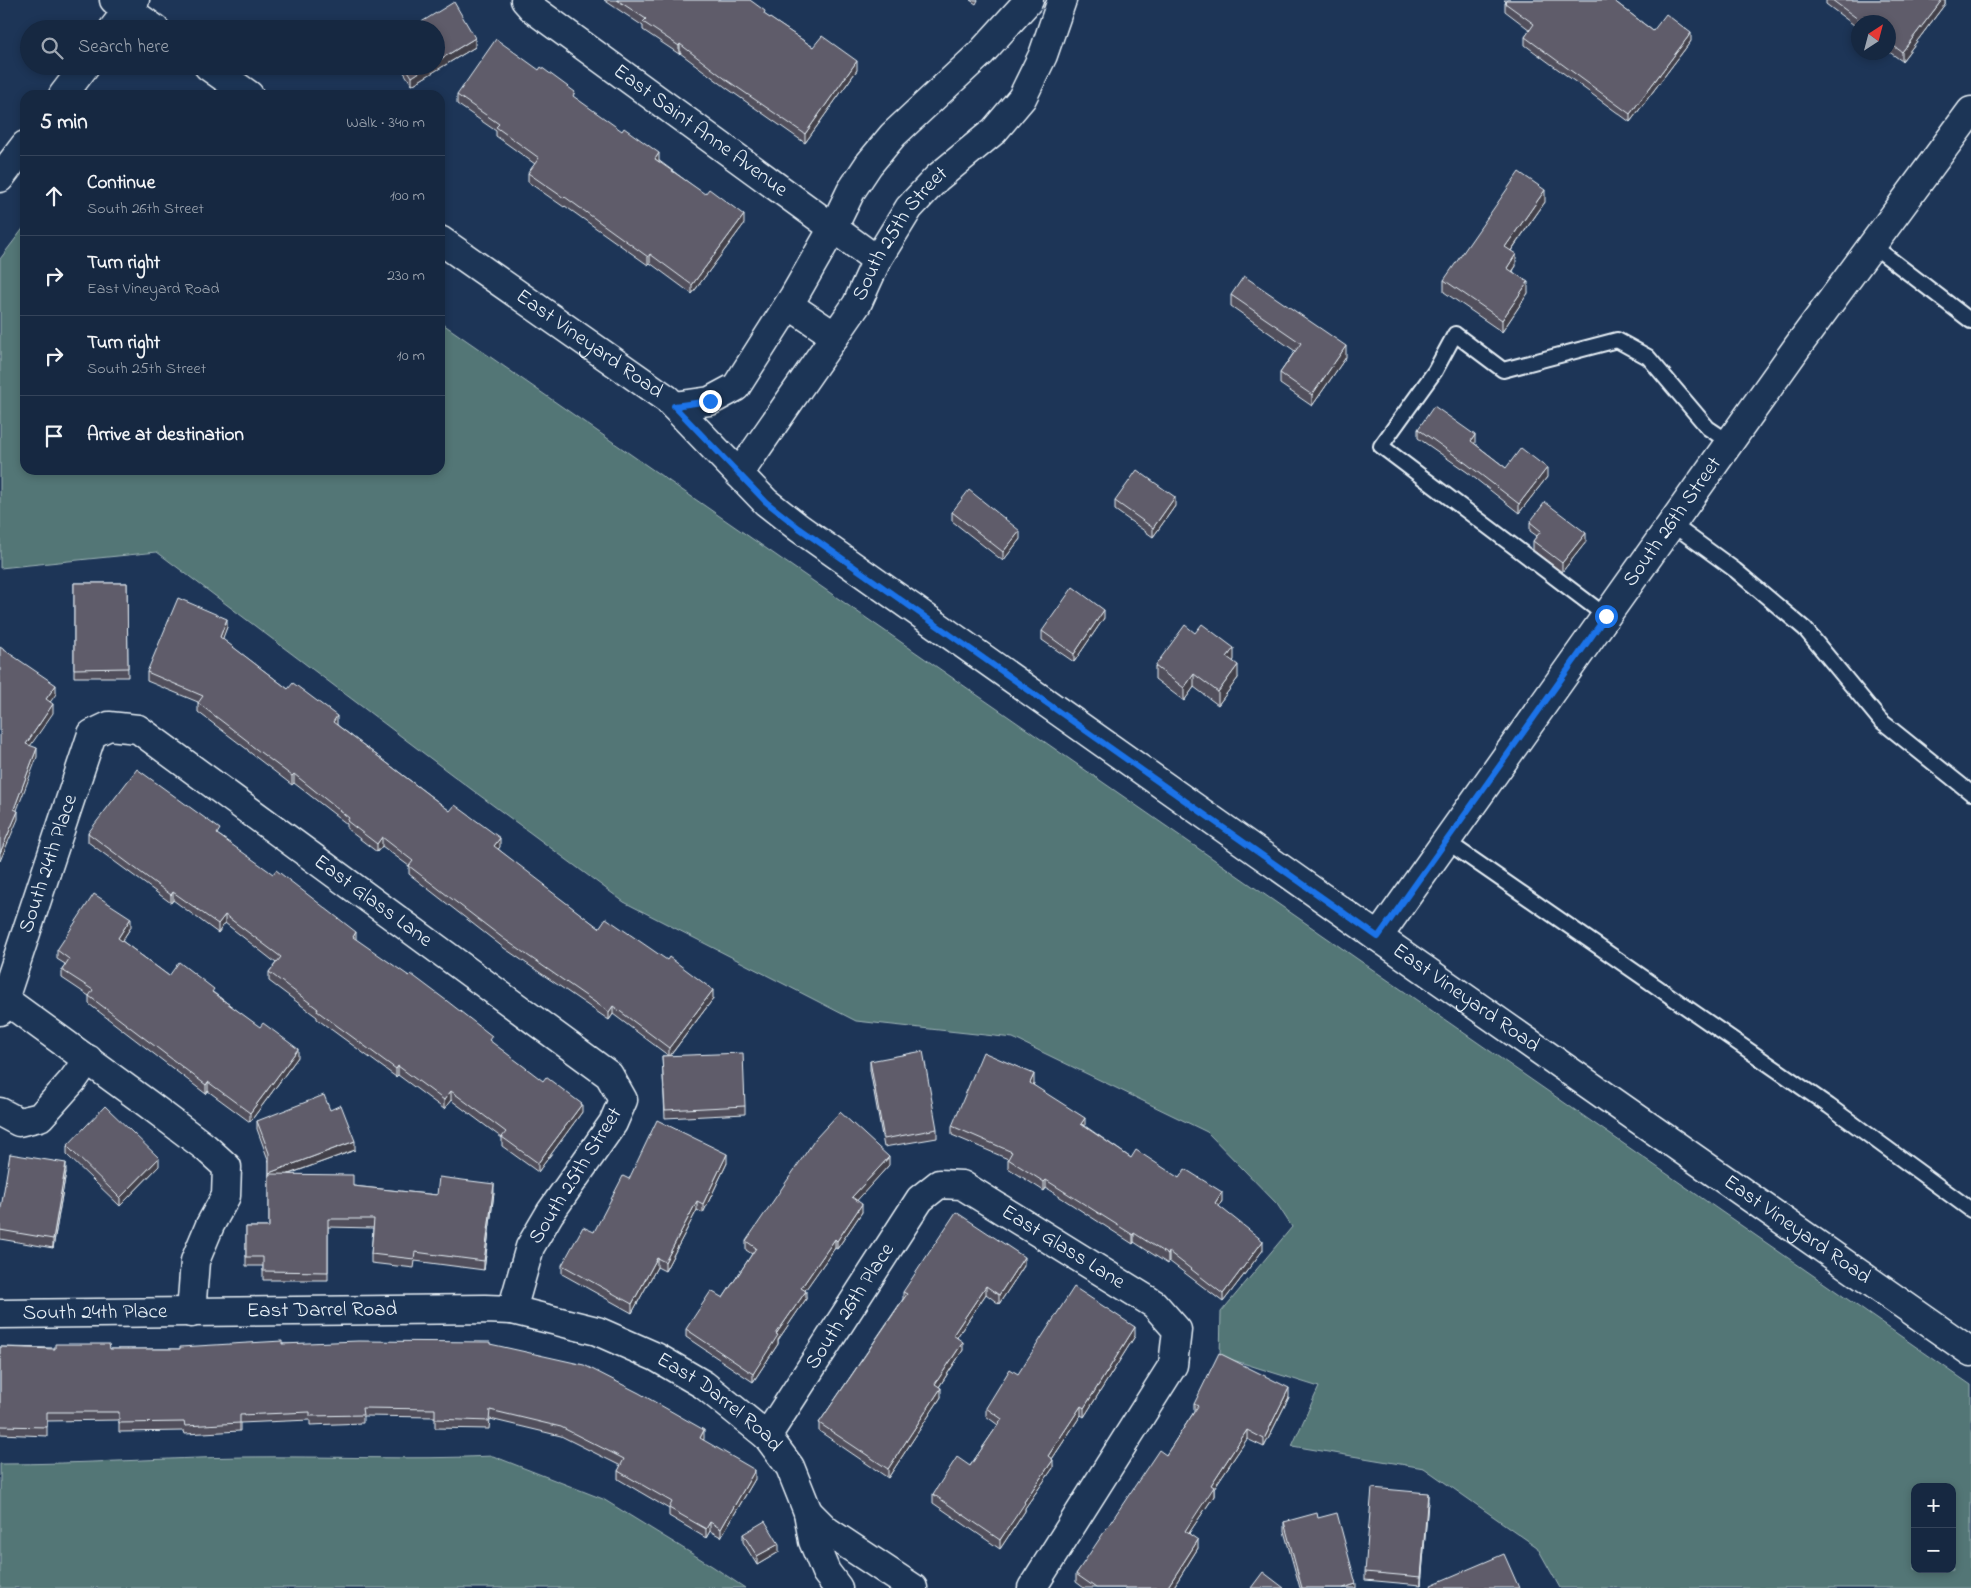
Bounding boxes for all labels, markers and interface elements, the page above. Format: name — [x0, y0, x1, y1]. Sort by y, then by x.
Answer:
north arrow — [1851, 15, 1896, 60]
search box — [20, 20, 445, 75]
icon: search — [38, 34, 66, 62]
text: Search here — [78, 34, 169, 61]
street label: East Saint Anne Avenue — [607, 57, 794, 205]
text: 5 min — [40, 108, 88, 138]
text: Walk · 340 m — [346, 111, 425, 135]
street label: South 25th Street — [845, 160, 955, 306]
text: Continue — [87, 170, 155, 197]
icon: ahead — [40, 182, 68, 210]
text: 100 m — [390, 184, 425, 208]
text: South 26th Street — [87, 197, 204, 221]
text: Turn right — [87, 250, 160, 277]
icon: right — [40, 262, 68, 290]
text: 230 m — [387, 264, 425, 288]
text: East Vineyard Road — [87, 277, 219, 301]
street label: East Vineyard Road — [509, 282, 669, 407]
text: Turn right — [87, 330, 160, 357]
icon: right — [40, 342, 68, 370]
text: 10 m — [397, 344, 425, 368]
text: South 25th Street — [87, 357, 206, 381]
route end — [699, 390, 722, 413]
icon: arrive — [40, 422, 68, 450]
text: Arrive at destination — [87, 422, 244, 449]
street label: South 26th Street — [1616, 451, 1730, 593]
route start — [1595, 605, 1618, 628]
street label: South 24th Place — [12, 790, 86, 937]
street label: East Glass Lane — [307, 848, 439, 955]
street label: East Vineyard Road — [1386, 936, 1546, 1061]
street label: South 25th Street — [522, 1102, 630, 1250]
street label: East Vineyard Road — [1717, 1168, 1877, 1292]
street label: East Glass Lane — [995, 1198, 1131, 1298]
street label: South 26th Place — [799, 1237, 903, 1376]
street label: East Darrel Road — [246, 1295, 398, 1326]
street label: South 24th Place — [23, 1297, 168, 1329]
street label: East Darrel Road — [651, 1345, 789, 1458]
map controls — [1911, 1483, 1956, 1573]
button: + — [1911, 1483, 1956, 1528]
button: − — [1911, 1528, 1956, 1573]

